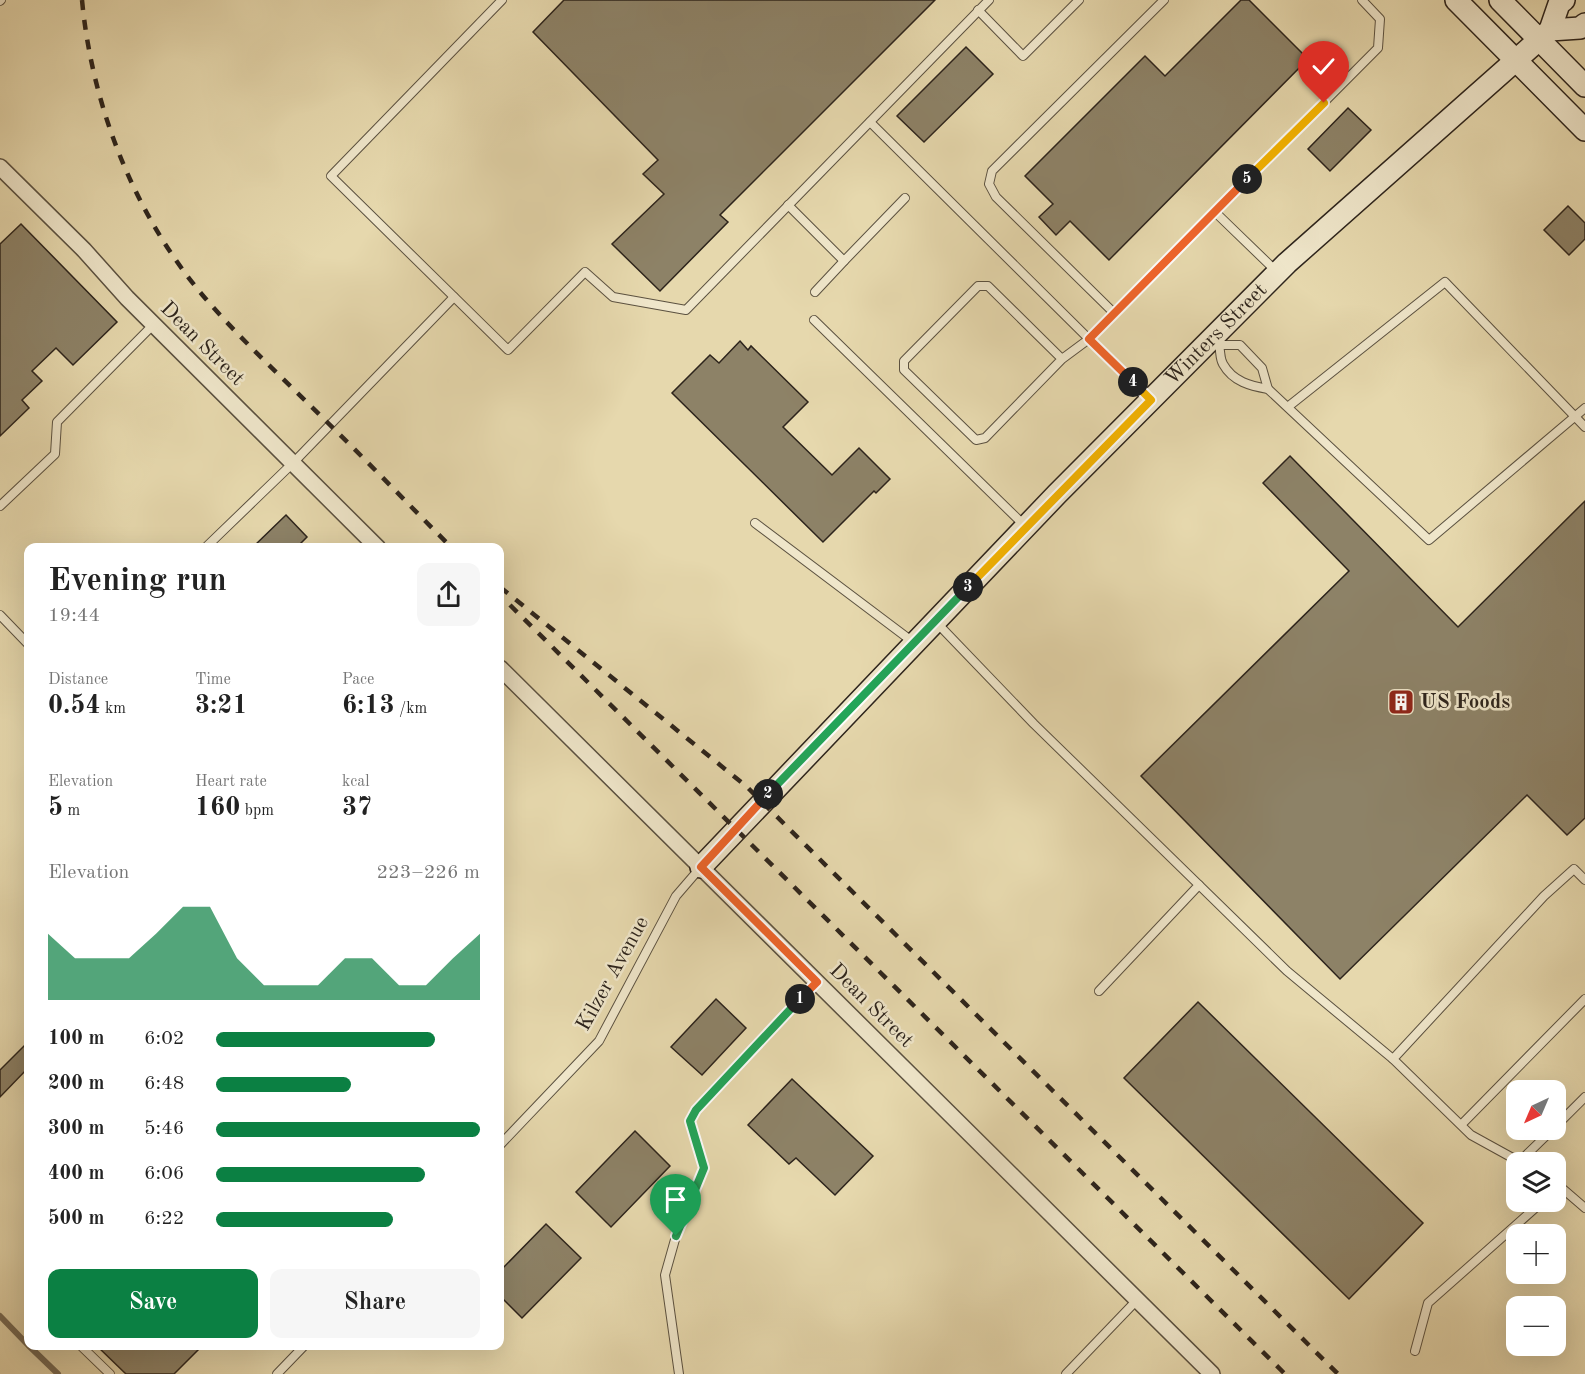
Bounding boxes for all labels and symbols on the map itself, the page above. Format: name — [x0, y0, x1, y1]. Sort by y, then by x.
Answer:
pin — [1298, 41, 1349, 103]
pin: 5 — [1232, 164, 1262, 194]
street label: Winters Street — [1161, 279, 1271, 390]
street label: Dean Street — [156, 298, 248, 390]
pin: 4 — [1118, 367, 1148, 397]
pin: 3 — [953, 572, 983, 602]
building icon: US Foods — [1386, 687, 1416, 717]
place label: US Foods — [1420, 692, 1510, 713]
pin: 2 — [753, 779, 783, 809]
street label: Kilzer Avenue — [573, 913, 653, 1035]
street label: Dean Street — [825, 960, 917, 1052]
pin: 1 — [785, 984, 815, 1014]
north arrow — [1506, 1080, 1566, 1140]
pin — [650, 1174, 701, 1236]

